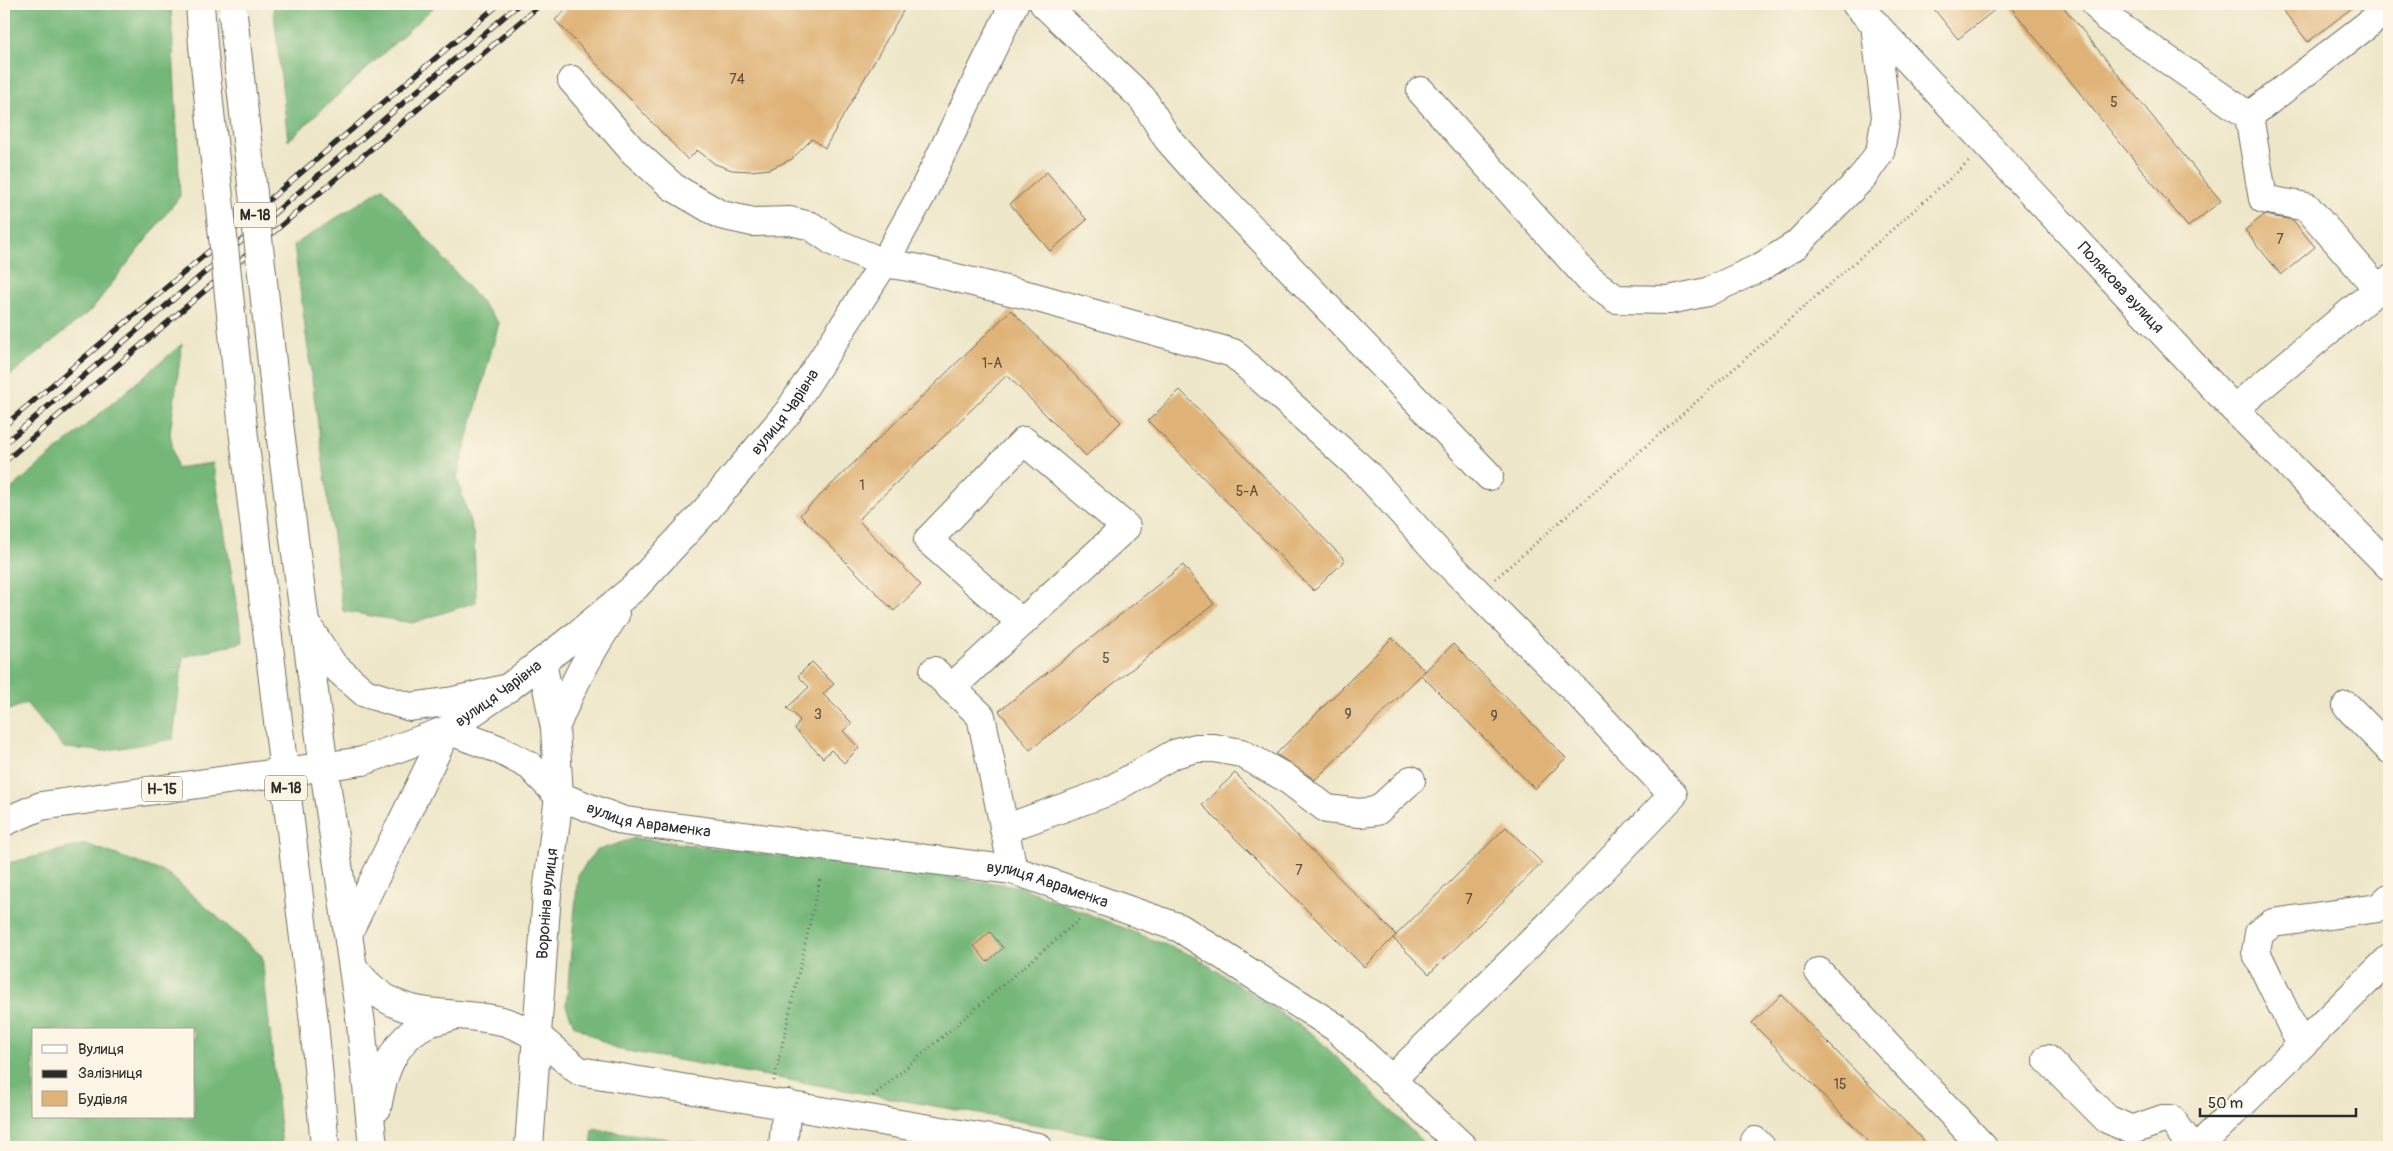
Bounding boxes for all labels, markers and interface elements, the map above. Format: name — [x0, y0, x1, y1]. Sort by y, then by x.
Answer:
house number: 74 — [729, 71, 745, 88]
house number: 5 — [2110, 94, 2118, 111]
road number: М-18 — [234, 202, 276, 228]
house number: 7 — [2276, 231, 2284, 248]
street label: Полякова вулиця — [2073, 238, 2168, 337]
house number: 1-А — [982, 355, 1002, 372]
street label: вулиця Чарівна — [747, 365, 823, 459]
house number: 1 — [859, 477, 865, 494]
house number: 5-А — [1236, 483, 1258, 500]
house number: 5 — [1102, 650, 1110, 667]
street label: вулиця Чарівна — [451, 656, 546, 731]
house number: 3 — [814, 706, 822, 723]
house number: 9 — [1344, 706, 1352, 723]
house number: 9 — [1490, 708, 1498, 725]
road number: Н-15 — [142, 776, 182, 802]
road number: М-18 — [265, 776, 307, 800]
street label: вулиця Авраменка — [584, 798, 712, 842]
street label: Вороніна вулиця — [532, 847, 562, 960]
street label: вулиця Авраменка — [985, 857, 1111, 912]
house number: 7 — [1295, 862, 1303, 879]
house number: 7 — [1465, 891, 1473, 908]
legend — [32, 1028, 195, 1118]
text: Вулиця — [78, 1040, 124, 1059]
text: Залізниця — [78, 1064, 142, 1083]
house number: 15 — [1833, 1076, 1847, 1093]
scale bar — [2200, 1086, 2357, 1118]
text: Будівля — [78, 1090, 127, 1109]
text: 50 m — [2208, 1094, 2243, 1113]

